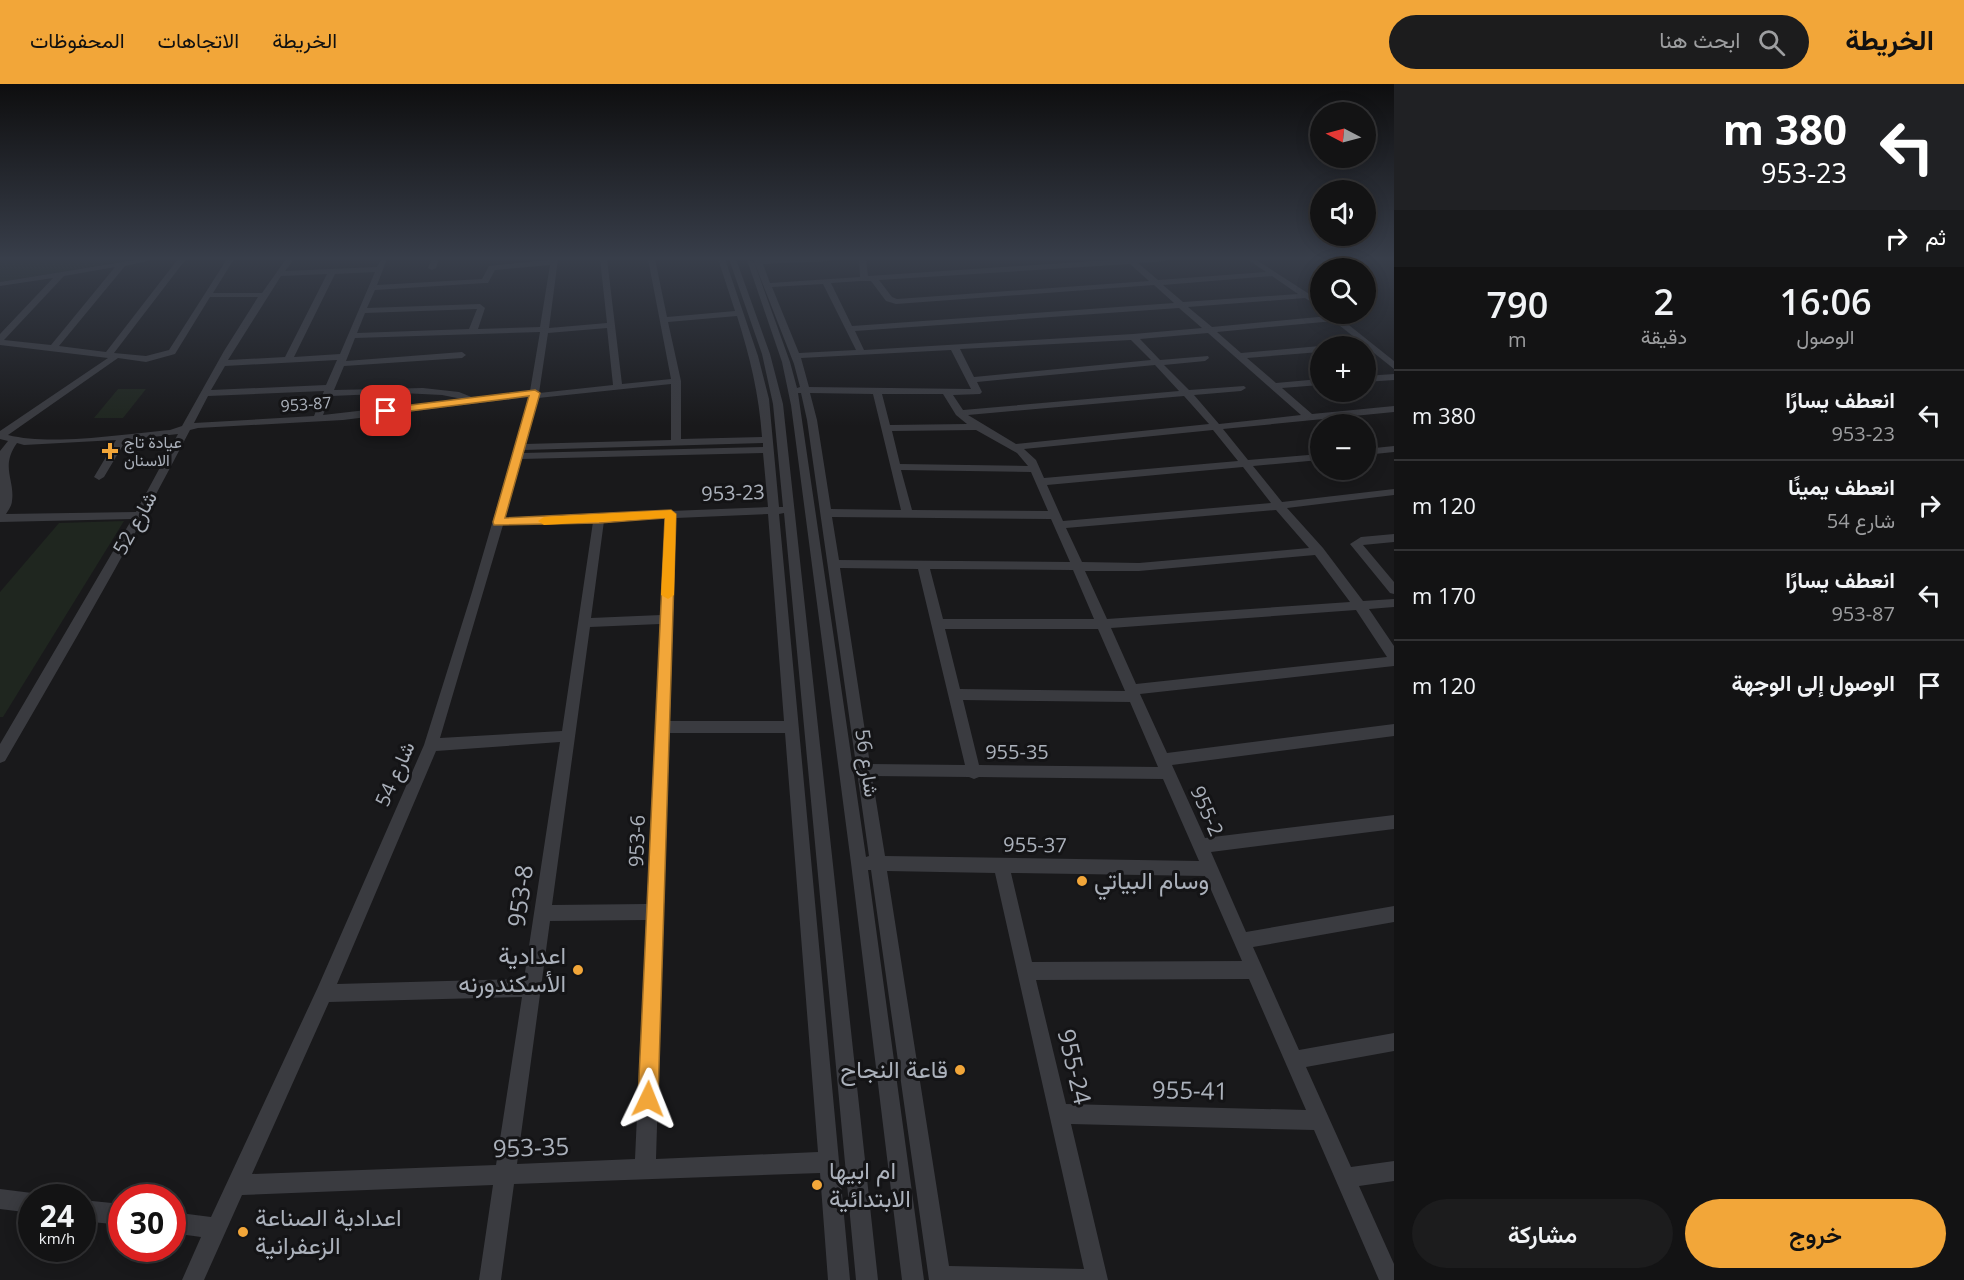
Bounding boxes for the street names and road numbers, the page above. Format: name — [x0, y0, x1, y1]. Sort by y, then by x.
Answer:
street label: 953-87 — [280, 391, 332, 417]
street label: 953-23 — [701, 478, 765, 507]
street label: شارع 52 — [106, 486, 164, 560]
street label: شارع 56 — [848, 727, 886, 799]
street label: شارع 54 — [368, 737, 422, 811]
street label: 955-35 — [985, 738, 1049, 765]
street label: 955-2 — [1185, 781, 1230, 840]
street label: 953-6 — [622, 814, 651, 868]
street label: 955-37 — [1003, 830, 1067, 859]
street label: 953-8 — [499, 862, 540, 929]
street label: 955-24 — [1051, 1026, 1100, 1108]
street label: 955-41 — [1152, 1072, 1228, 1107]
street label: 953-35 — [492, 1129, 570, 1164]

